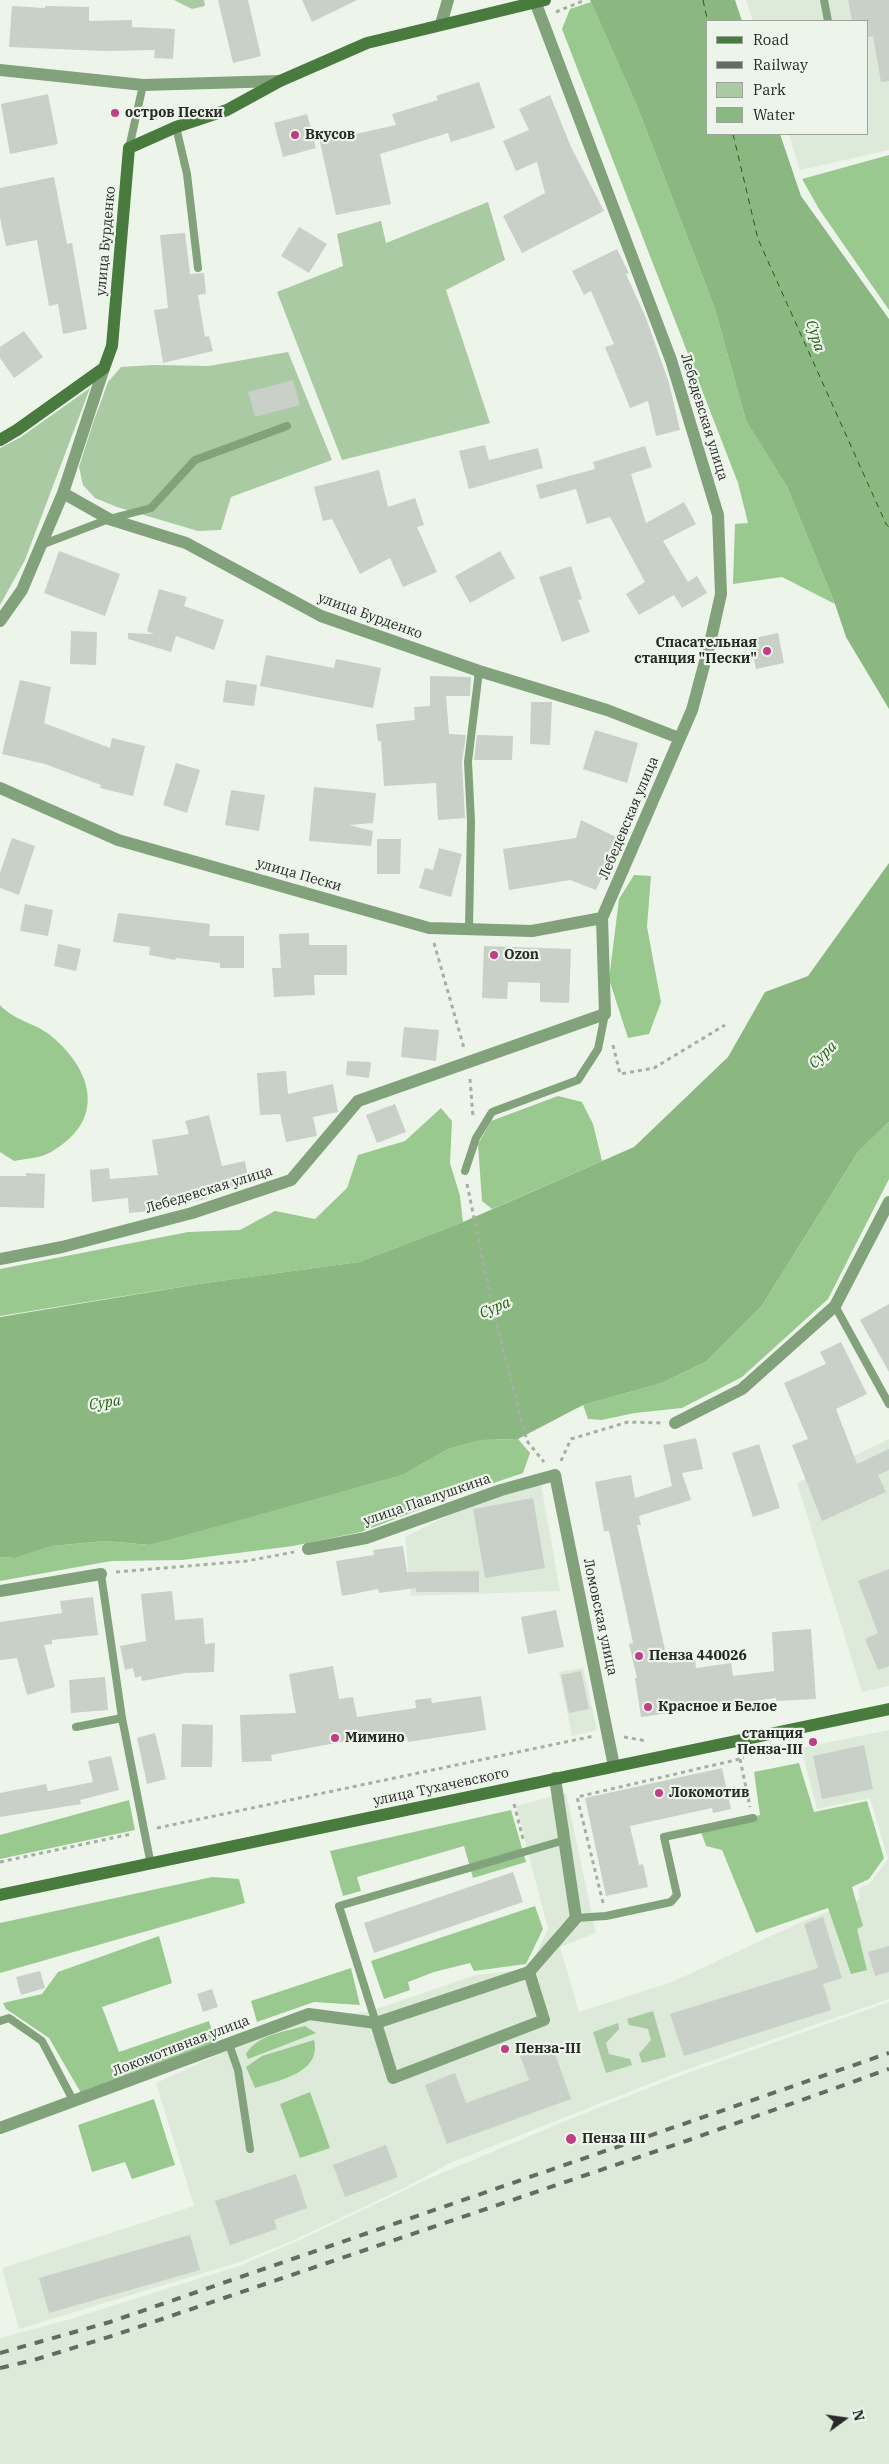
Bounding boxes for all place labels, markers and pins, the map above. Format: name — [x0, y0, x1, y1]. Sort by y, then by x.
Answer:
place label: остров Пески — [125, 105, 223, 121]
marker: остров Пески — [109, 107, 121, 119]
place label: Вкусов — [305, 127, 355, 143]
marker: Вкусов — [289, 129, 301, 141]
place label: Спасательная станция "Пески" — [634, 635, 757, 668]
marker: Спасательная станция "Пески" — [761, 645, 773, 657]
place label: Ozon — [504, 947, 539, 963]
marker: Ozon — [488, 949, 500, 961]
place label: Пенза 440026 — [649, 1648, 747, 1664]
marker: Пенза 440026 — [633, 1650, 645, 1662]
place label: Красное и Белое — [658, 1699, 777, 1715]
marker: Красное и Белое — [642, 1701, 654, 1713]
place label: станция Пенза-III — [737, 1726, 803, 1758]
place label: Мимино — [345, 1730, 405, 1746]
marker: Мимино — [329, 1732, 341, 1744]
marker: станция Пенза-III — [807, 1736, 819, 1748]
place label: Локомотив — [669, 1785, 749, 1801]
marker: Локомотив — [653, 1787, 665, 1799]
place label: Пенза-III — [515, 2041, 581, 2057]
marker: Пенза-III — [499, 2043, 511, 2055]
place label: Пенза III — [582, 2131, 646, 2147]
marker: Пенза III — [564, 2132, 578, 2146]

